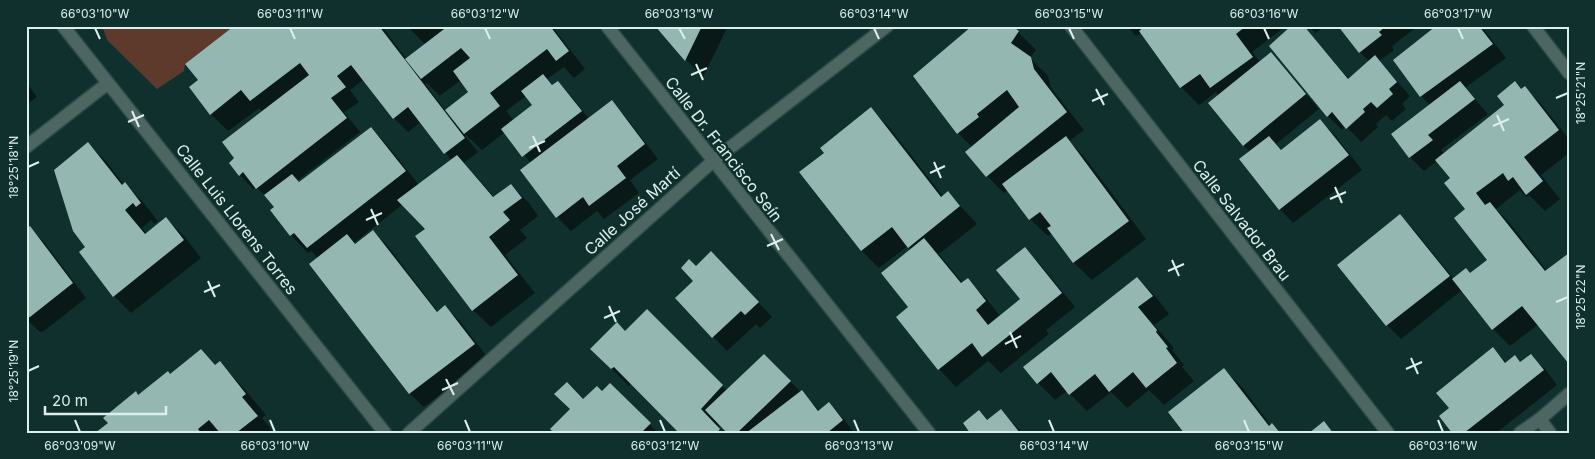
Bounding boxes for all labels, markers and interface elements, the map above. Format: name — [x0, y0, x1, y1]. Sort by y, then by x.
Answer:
text: 66°03'10"W — [61, 6, 130, 21]
text: 66°03'11"W — [257, 6, 323, 21]
text: 66°03'12"W — [451, 6, 519, 21]
text: 66°03'13"W — [645, 6, 713, 21]
text: 66°03'14"W — [840, 6, 909, 21]
text: 66°03'15"W — [1035, 6, 1103, 21]
text: 66°03'16"W — [1230, 6, 1299, 21]
text: 66°03'17"W — [1424, 6, 1492, 21]
text: 18°25'21"N — [1573, 62, 1588, 124]
street label: Calle Dr. Francisco Seín — [661, 72, 787, 226]
text: 18°25'18"N — [6, 136, 21, 198]
street label: Calle Luis Llorens Torres — [172, 140, 302, 298]
street label: Calle Salvador Brau — [1188, 155, 1296, 285]
street label: Calle José Martí — [580, 163, 684, 259]
text: 18°25'22"N — [1573, 264, 1588, 330]
text: 18°25'19"N — [6, 340, 21, 402]
scale bar — [45, 384, 166, 416]
text: 20 m — [52, 391, 88, 410]
text: 66°03'09"W — [44, 438, 116, 453]
text: 66°03'10"W — [241, 438, 310, 453]
text: 66°03'11"W — [437, 438, 503, 453]
text: 66°03'12"W — [631, 438, 699, 453]
text: 66°03'13"W — [825, 438, 893, 453]
text: 66°03'14"W — [1020, 438, 1089, 453]
text: 66°03'15"W — [1215, 438, 1283, 453]
text: 66°03'16"W — [1409, 438, 1478, 453]

